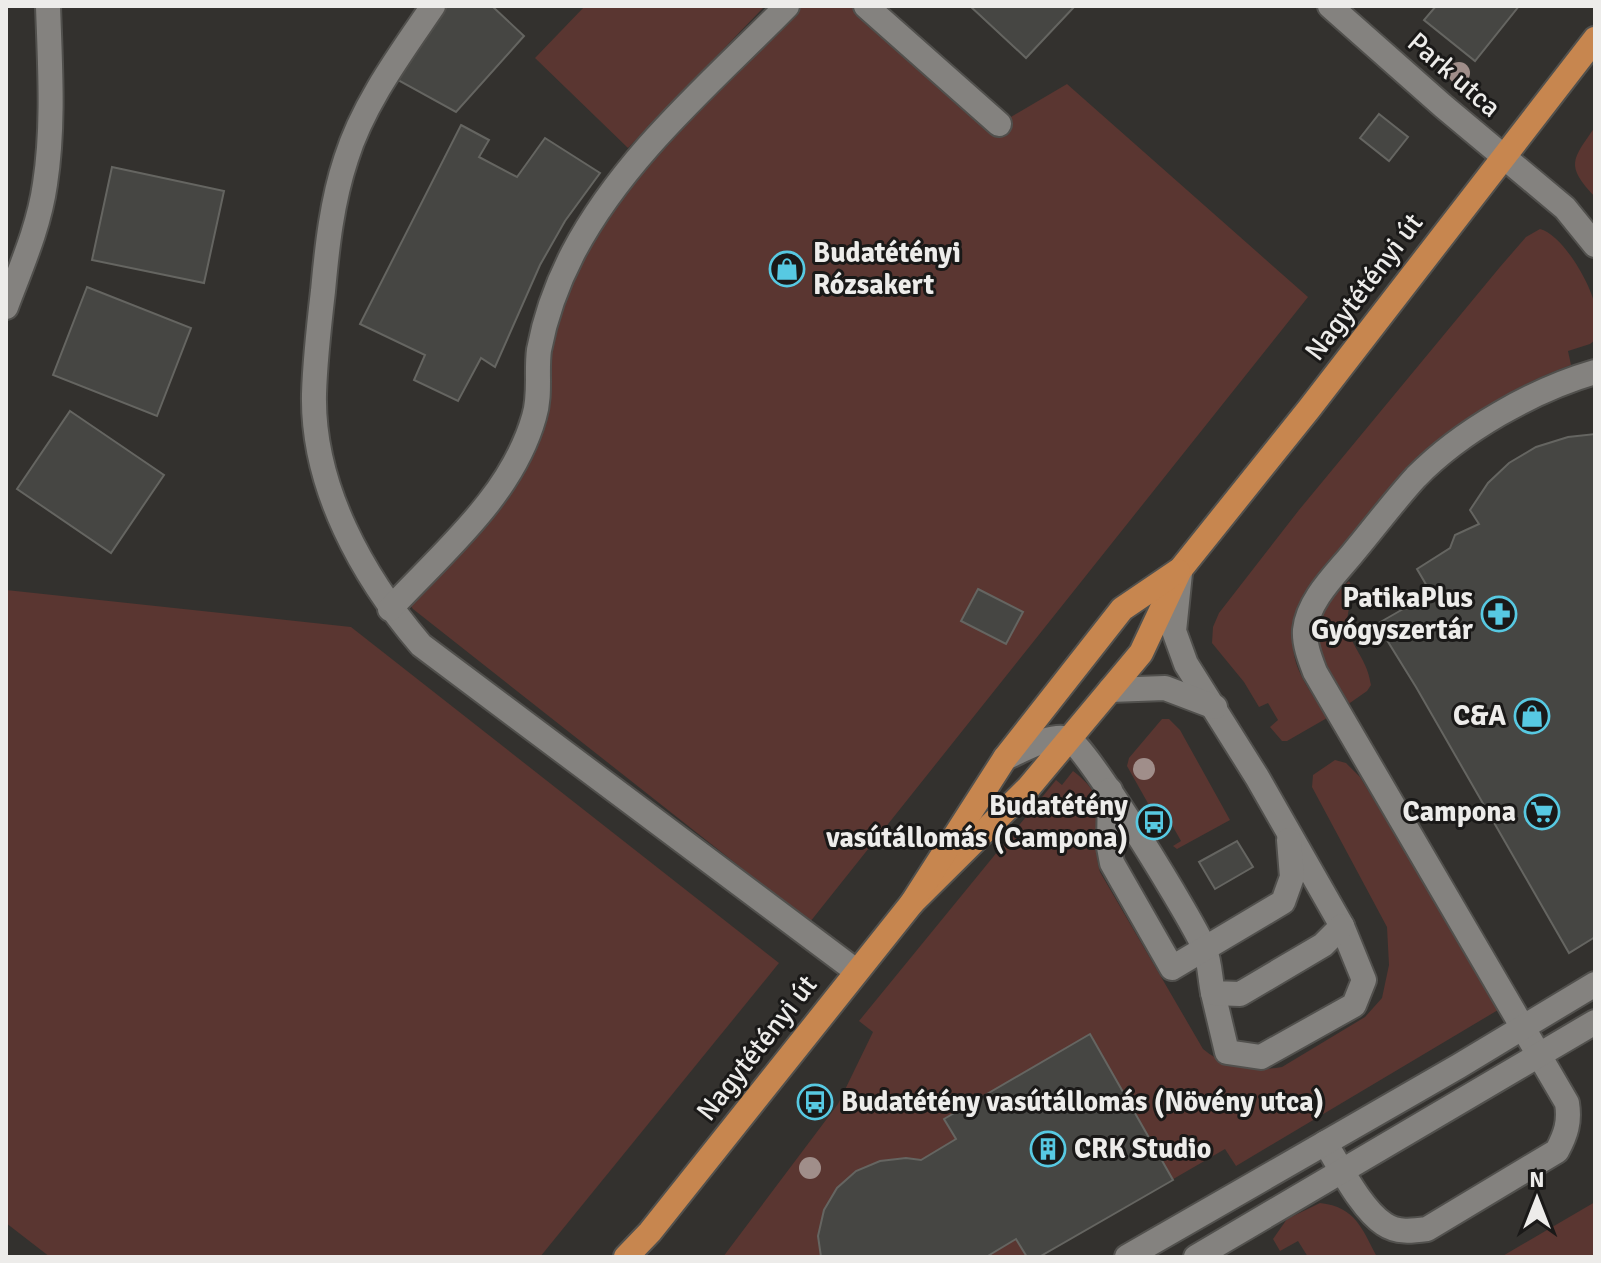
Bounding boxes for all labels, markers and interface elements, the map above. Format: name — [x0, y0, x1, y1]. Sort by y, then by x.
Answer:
street label: Park utca — [1400, 25, 1508, 125]
street label: Nagytétényi út — [1298, 207, 1430, 367]
place label: Budatétényi Rózsakert — [813, 236, 961, 302]
shop icon: Budatétényi Rózsakert — [768, 250, 806, 288]
place label: PatikaPlus Gyógyszertár — [1311, 581, 1474, 647]
pharmacy icon: PatikaPlus Gyógyszertár — [1480, 595, 1518, 633]
shop icon: C&A — [1513, 697, 1551, 735]
place label: C&A — [1453, 699, 1506, 733]
place label: Budatétény vasútállomás (Campona) — [825, 789, 1128, 855]
supermarket icon: Campona — [1523, 793, 1561, 831]
place label: Campona — [1403, 795, 1516, 829]
bus stop icon: Budatétény vasútállomás (Campona) — [1135, 803, 1173, 841]
street label: Nagytétényi út — [690, 968, 825, 1128]
bus stop icon: Budatétény vasútállomás (Növény utca) — [796, 1083, 834, 1121]
place label: Budatétény vasútállomás (Növény utca) — [841, 1085, 1324, 1119]
building icon: CRK Studio — [1029, 1130, 1067, 1168]
place label: CRK Studio — [1074, 1132, 1211, 1166]
north arrow — [1497, 1159, 1577, 1239]
text: N — [1529, 1166, 1545, 1193]

